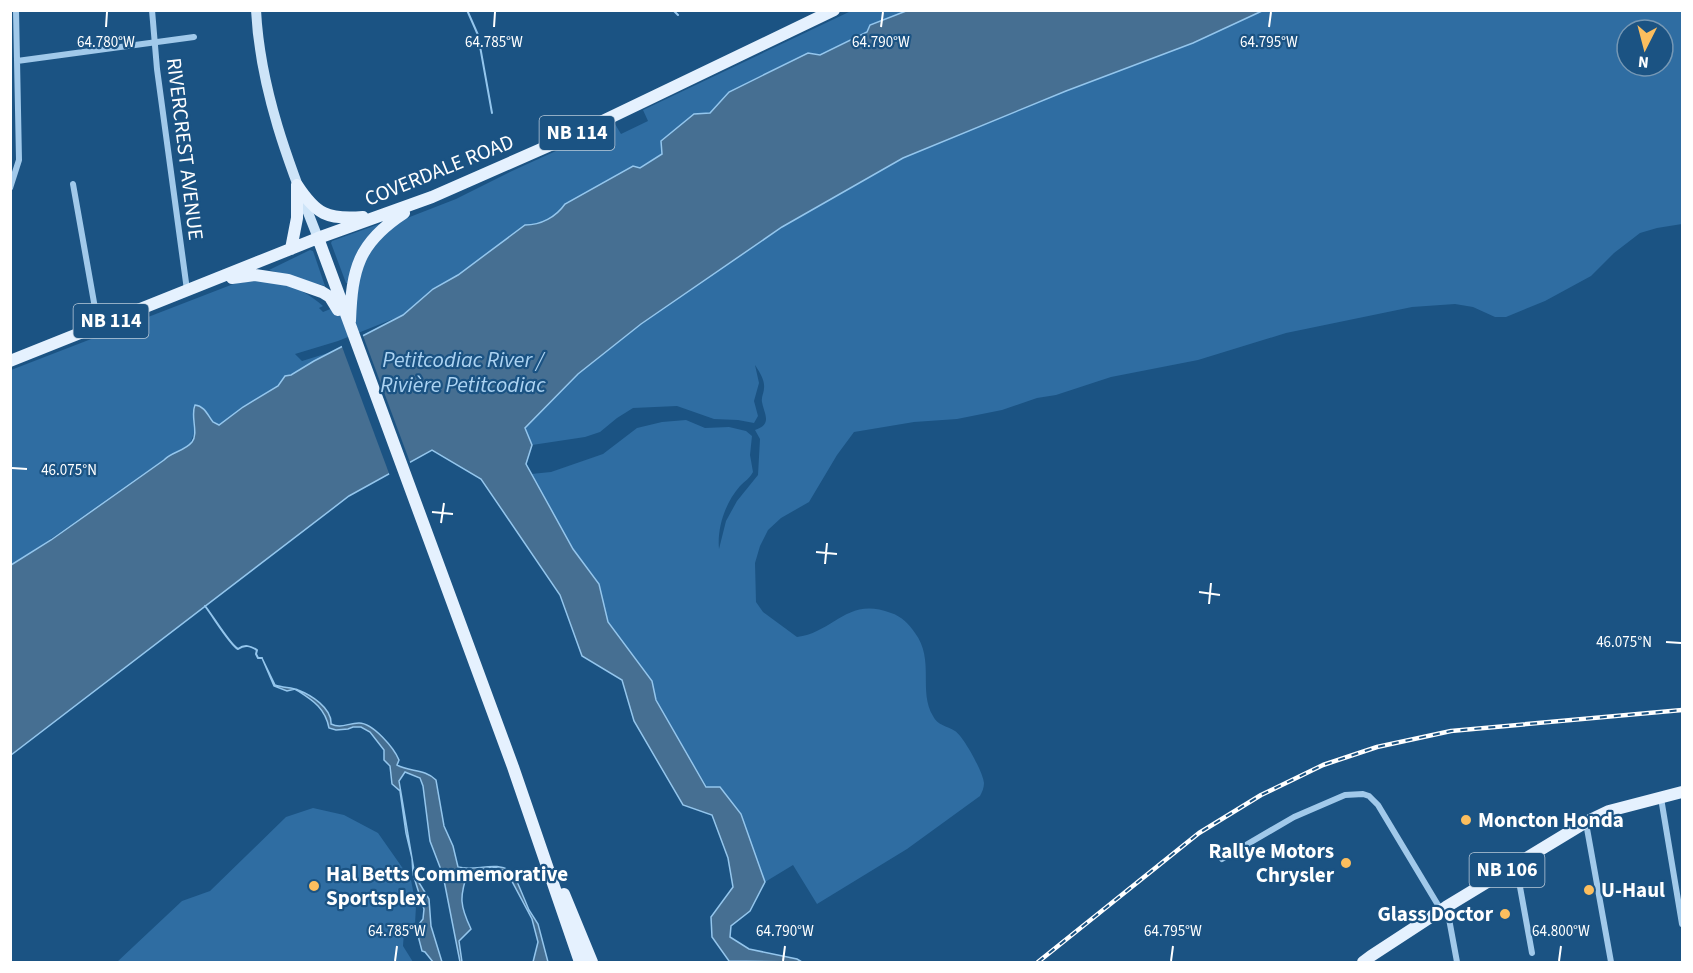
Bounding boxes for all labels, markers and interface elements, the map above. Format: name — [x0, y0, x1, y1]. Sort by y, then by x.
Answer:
north arrow — [1615, 18, 1675, 78]
text: 64.780°W — [77, 32, 135, 53]
text: 64.785°W — [465, 32, 523, 53]
text: 64.790°W — [852, 32, 910, 53]
text: 64.795°W — [1240, 32, 1298, 53]
text: N — [1637, 50, 1650, 73]
street label: RIVERCREST AVENUE — [159, 56, 211, 242]
road number: NB 114 — [540, 116, 614, 150]
street label: COVERDALE ROAD — [360, 126, 518, 214]
road number: NB 114 — [74, 304, 148, 338]
water label: Petitcodiac River / Rivière Petitcodiac — [380, 344, 546, 401]
text: 46.075°N — [41, 460, 97, 481]
text: 46.075°N — [1596, 632, 1652, 653]
place label: Moncton Honda — [1478, 805, 1624, 835]
marker: Moncton Honda — [1459, 813, 1473, 827]
place label: Rallye Motors Chrysler — [1208, 836, 1335, 890]
road number: NB 106 — [1470, 853, 1544, 887]
marker: Rallye Motors Chrysler — [1339, 856, 1353, 870]
place label: Hal Betts Commemorative Sportsplex — [326, 859, 568, 913]
place label: U-Haul — [1601, 875, 1665, 905]
marker: Hal Betts Commemorative Sportsplex — [307, 879, 321, 893]
marker: U-Haul — [1582, 883, 1596, 897]
place label: Glass Doctor — [1377, 899, 1494, 929]
marker: Glass Doctor — [1498, 907, 1512, 921]
text: 64.785°W — [368, 921, 426, 942]
text: 64.790°W — [756, 921, 814, 942]
text: 64.795°W — [1144, 921, 1202, 942]
text: 64.800°W — [1532, 921, 1590, 942]

